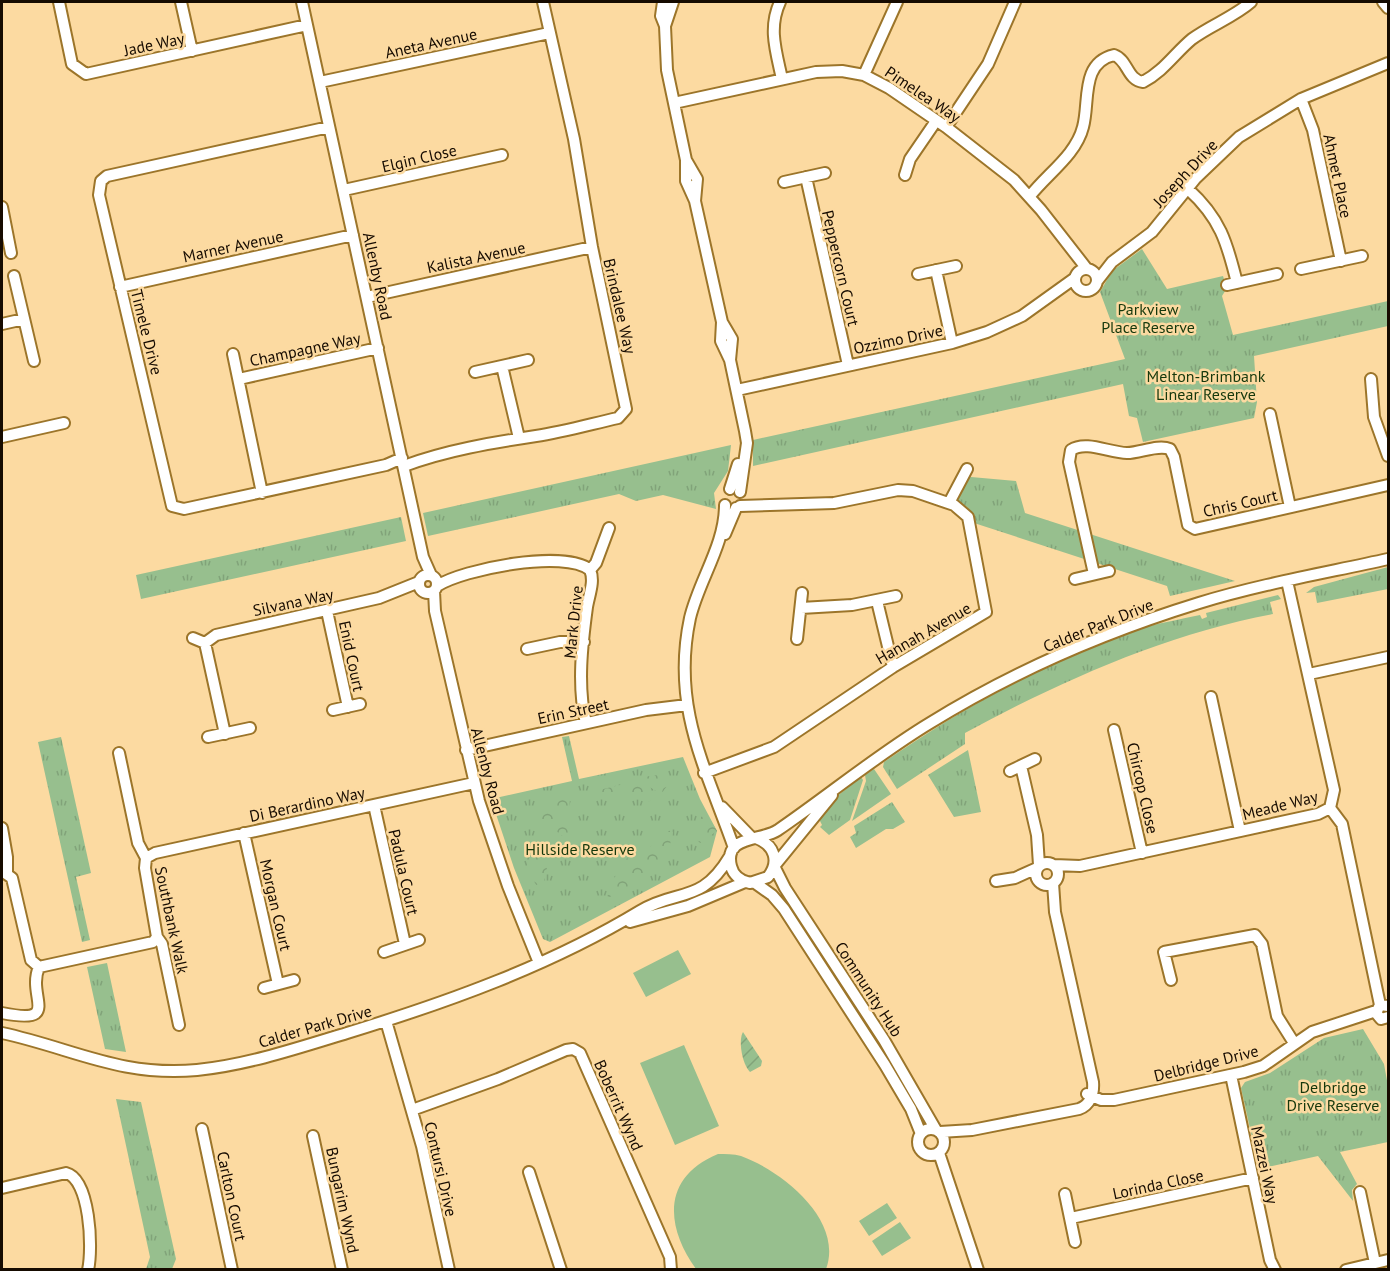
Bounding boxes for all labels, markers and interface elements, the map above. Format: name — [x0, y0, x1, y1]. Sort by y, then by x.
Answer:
street label: Aneta Avenue — [383, 24, 479, 62]
street label: Jade Way — [121, 28, 187, 60]
street label: Pimelea Way — [881, 61, 965, 127]
street label: Ahmet Place — [1319, 132, 1357, 220]
street label: Joseph Drive — [1148, 135, 1222, 212]
street label: Elgin Close — [380, 140, 458, 176]
street label: Peppercorn Court — [818, 208, 864, 328]
street label: Marner Avenue — [181, 226, 285, 266]
street label: Allenby Road — [359, 230, 397, 322]
street label: Kalista Avenue — [425, 237, 527, 277]
street label: Brindalee Way — [599, 256, 641, 356]
street label: Timele Drive — [127, 287, 167, 377]
park label: Parkview Place Reserve — [1101, 299, 1195, 337]
street label: Ozzimo Drive — [851, 320, 945, 358]
street label: Champagne Way — [248, 327, 363, 371]
park label: Melton-Brimbank Linear Reserve — [1147, 366, 1266, 404]
street label: Chris Court — [1201, 485, 1280, 521]
street label: Silvana Way — [251, 584, 336, 620]
street label: Mark Drive — [559, 584, 587, 660]
street label: Calder Park Drive — [1040, 594, 1156, 656]
street label: Hannah Avenue — [872, 598, 974, 668]
street label: Enid Court — [335, 619, 369, 694]
street label: Erin Street — [536, 694, 611, 728]
street label: Allenby Road — [467, 725, 509, 817]
street label: Chircop Close — [1123, 740, 1163, 836]
street label: Di Berardino Way — [247, 782, 367, 826]
street label: Meade Way — [1240, 786, 1320, 824]
street label: Padula Court — [384, 827, 424, 917]
park label: Hillside Reserve — [525, 839, 635, 859]
street label: Morgan Court — [256, 857, 296, 953]
street label: Southbank Walk — [151, 865, 193, 976]
street label: Community Hub — [831, 938, 907, 1040]
street label: Calder Park Drive — [256, 1000, 374, 1052]
street label: Delbridge Drive — [1152, 1040, 1260, 1086]
street label: Boberrit Wynd — [590, 1057, 648, 1153]
park label: Delbridge Drive Reserve — [1287, 1077, 1379, 1115]
street label: Contursi Drive — [420, 1120, 462, 1218]
street label: Mazzei Way — [1247, 1124, 1283, 1206]
street label: Bungarim Wynd — [322, 1145, 364, 1255]
street label: Carlton Court — [213, 1149, 251, 1243]
street label: Lorinda Close — [1111, 1165, 1205, 1203]

